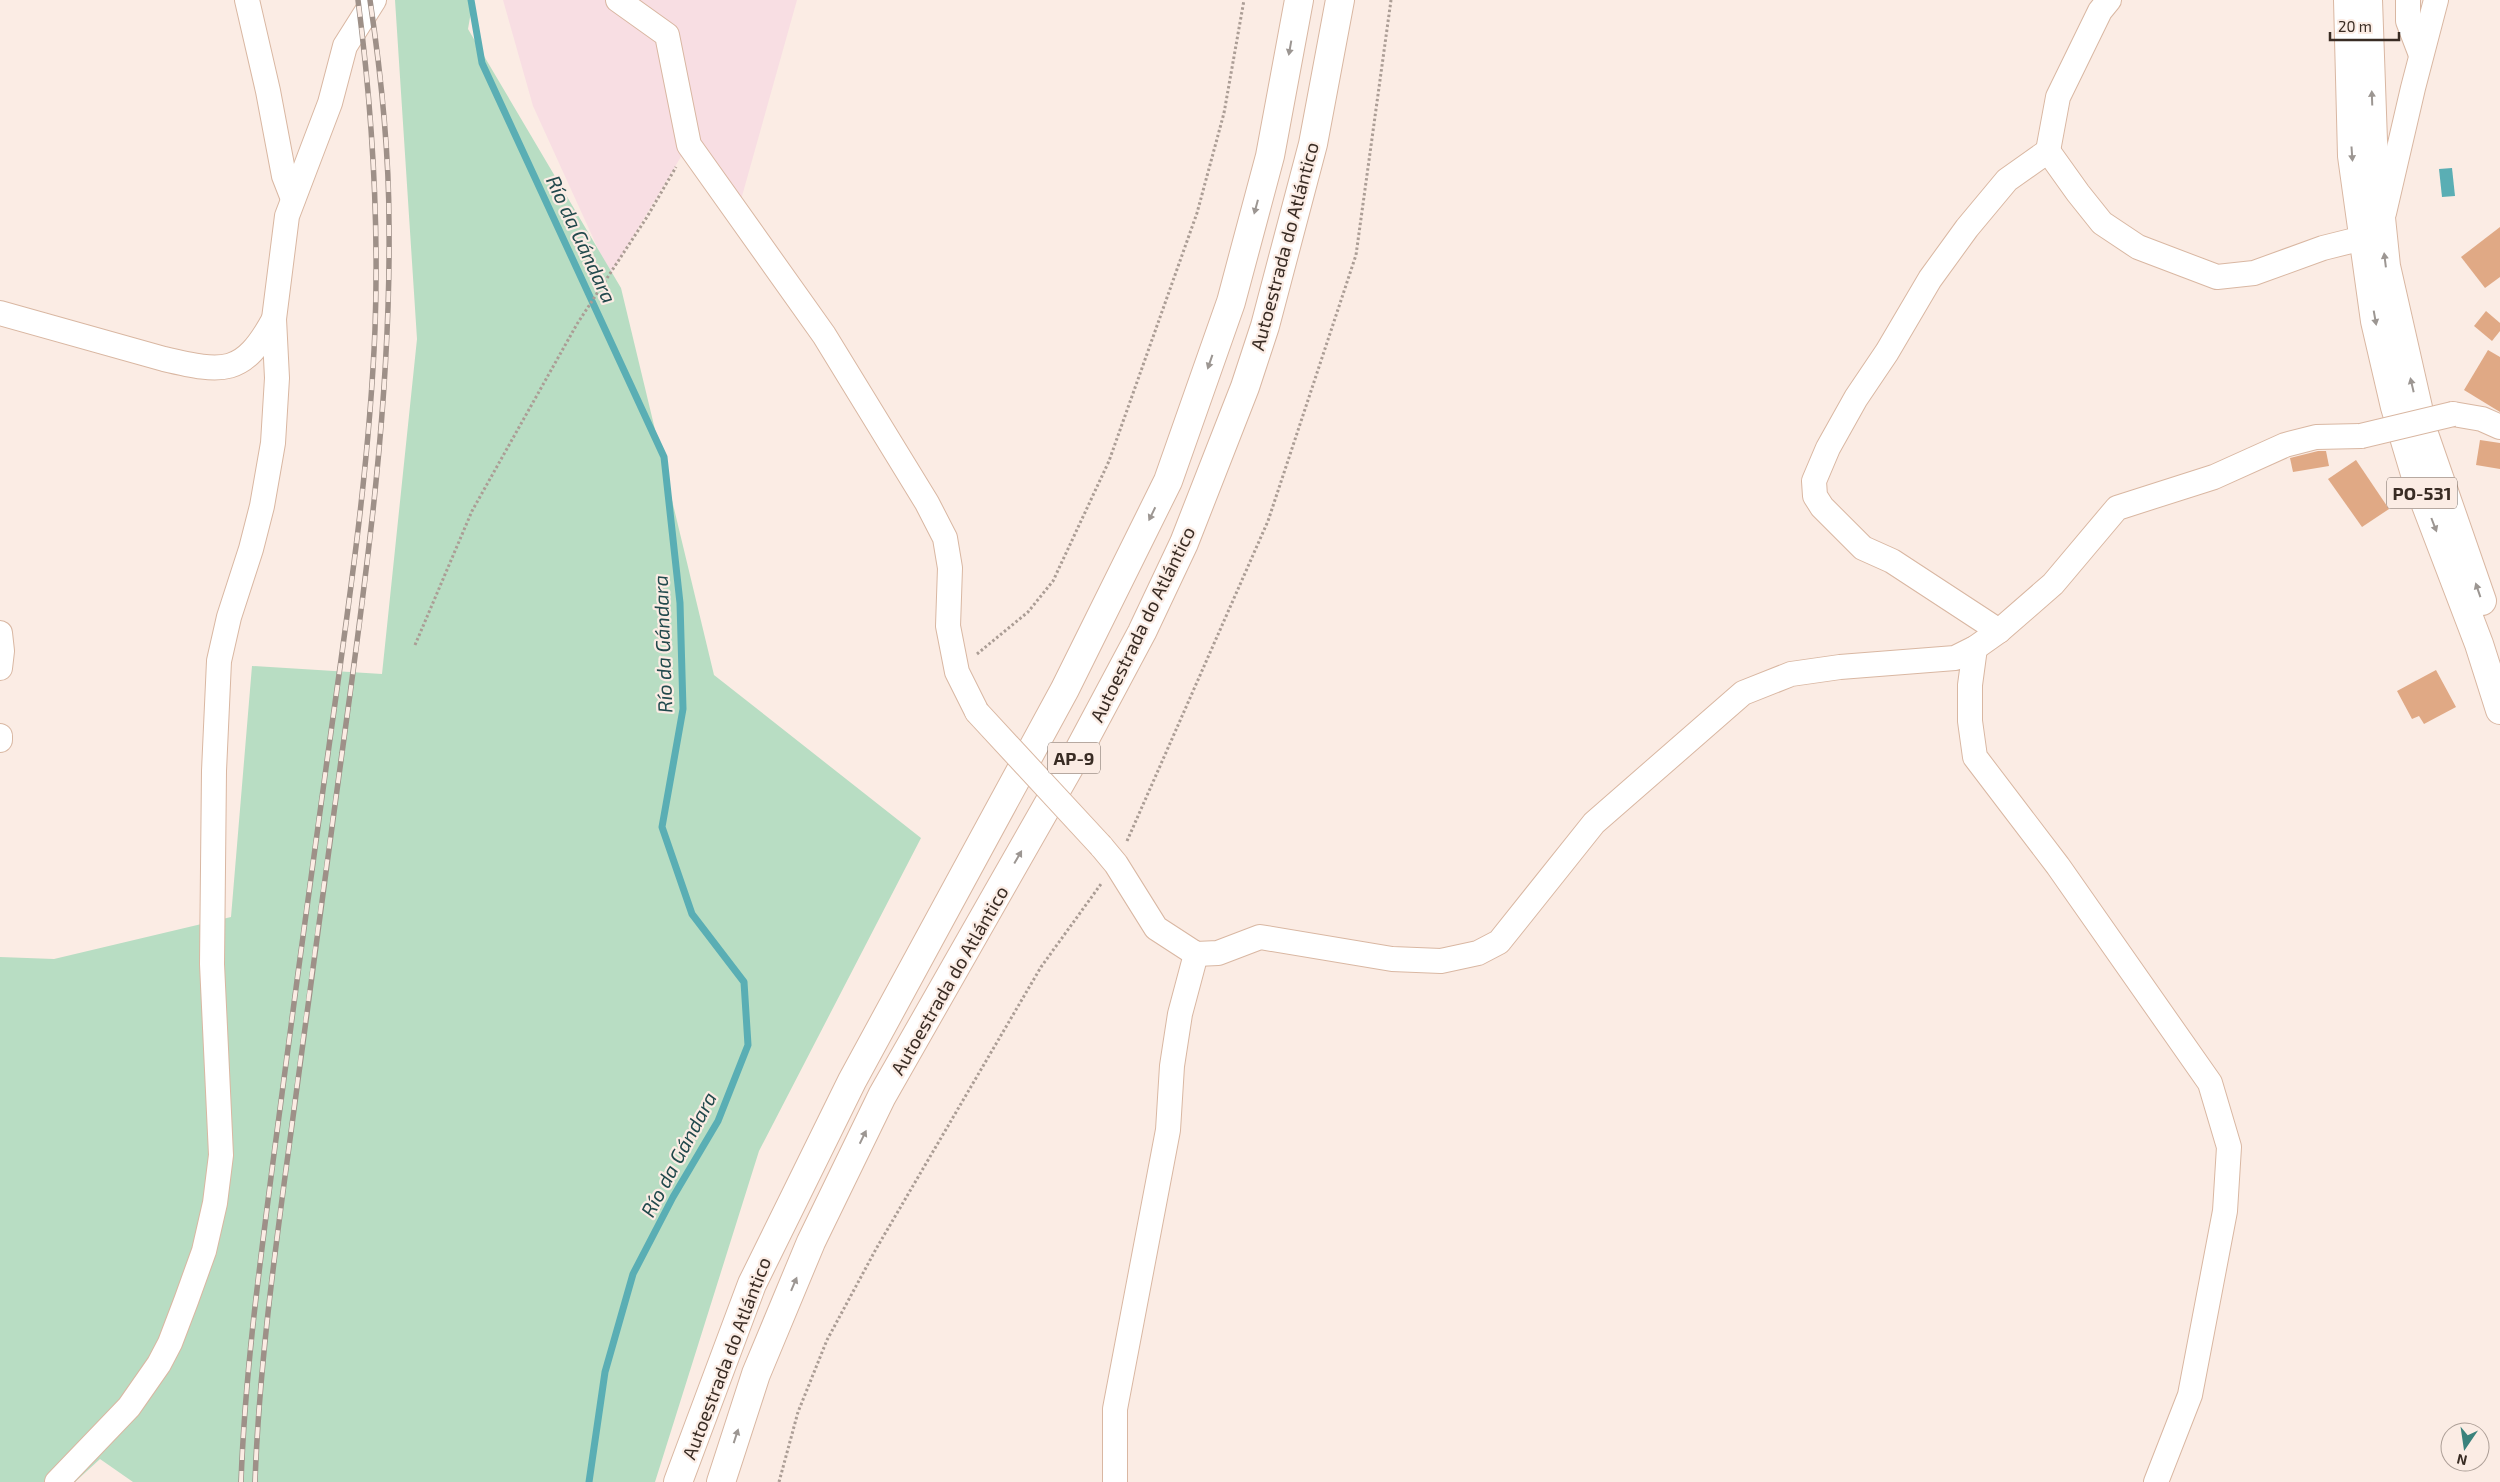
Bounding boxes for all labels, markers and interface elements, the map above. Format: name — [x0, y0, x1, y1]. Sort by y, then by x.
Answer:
scale bar — [2330, 10, 2399, 42]
text: 20 m — [2338, 17, 2372, 35]
one-way arrow — [1285, 40, 1293, 56]
one-way arrow — [2367, 90, 2375, 106]
street label: Autoestrada do Atlántico — [1245, 139, 1323, 353]
one-way arrow — [2348, 146, 2356, 162]
water label: Río da Gándara — [542, 171, 622, 307]
one-way arrow — [1252, 199, 1260, 214]
one-way arrow — [2381, 252, 2389, 268]
one-way arrow — [2371, 311, 2379, 327]
one-way arrow — [1206, 355, 1213, 370]
one-way arrow — [2408, 378, 2416, 393]
road number: PO-531 — [2387, 478, 2457, 508]
one-way arrow — [1148, 507, 1156, 521]
one-way arrow — [2430, 518, 2438, 533]
street label: Autoestrada do Atlántico — [1085, 522, 1199, 726]
water label: Río da Gándara — [648, 575, 676, 713]
one-way arrow — [2474, 582, 2481, 597]
road number: AP-9 — [1048, 742, 1100, 774]
one-way arrow — [1014, 850, 1022, 864]
street label: Autoestrada do Atlántico — [885, 881, 1013, 1079]
water label: Río da Gándara — [635, 1087, 721, 1221]
one-way arrow — [859, 1130, 867, 1144]
street label: Autoestrada do Atlántico — [677, 1254, 775, 1462]
one-way arrow — [790, 1277, 798, 1291]
north arrow — [2440, 1422, 2490, 1472]
one-way arrow — [733, 1428, 740, 1443]
text: N — [2455, 1451, 2469, 1470]

